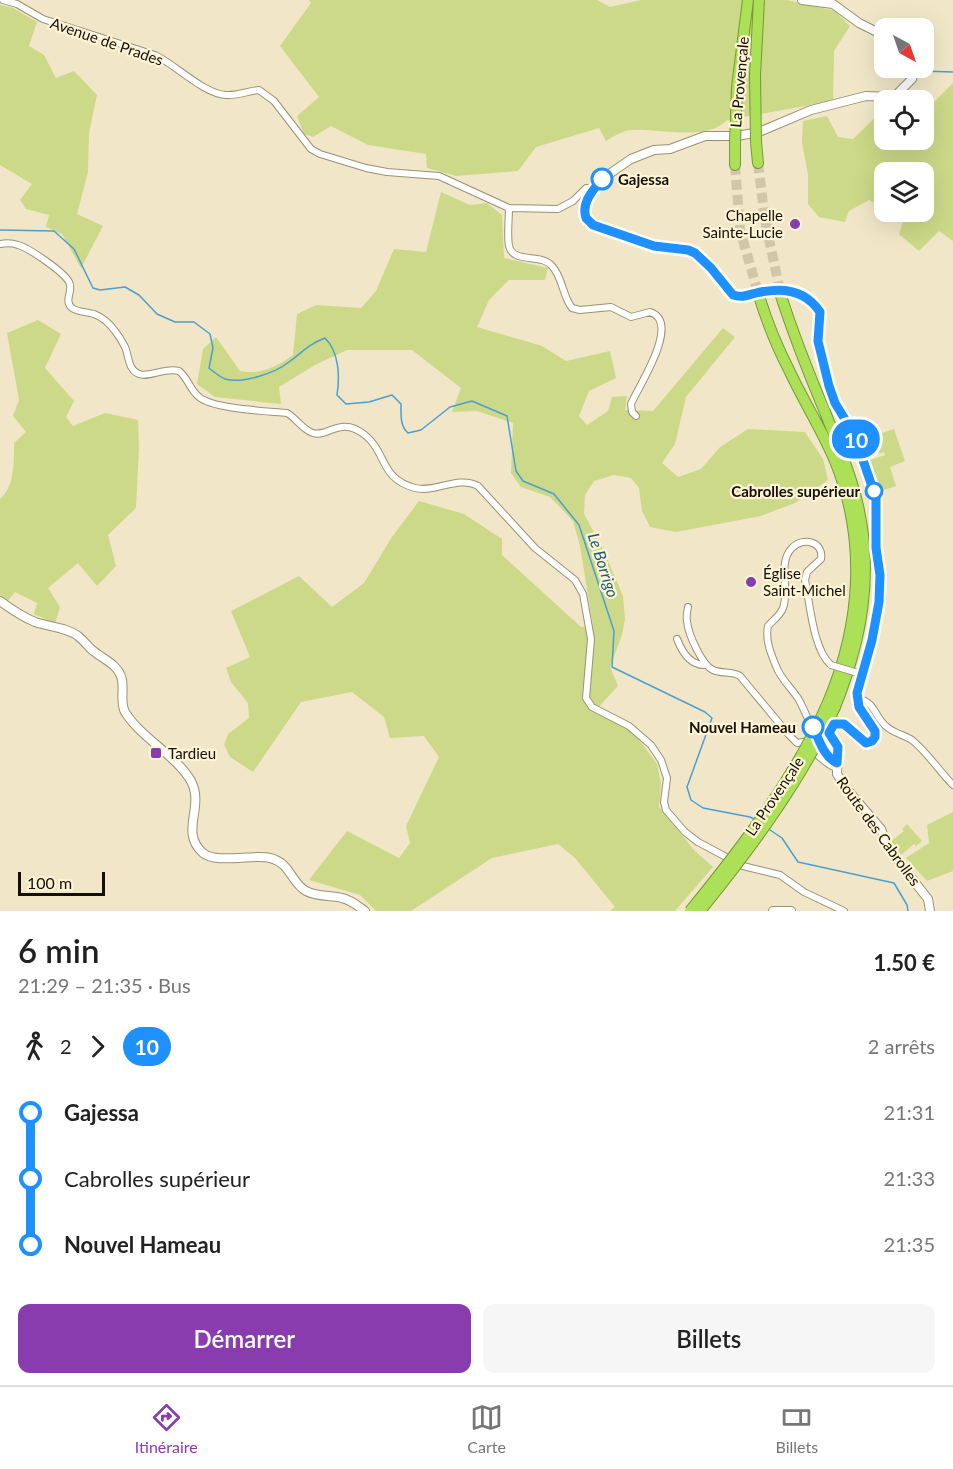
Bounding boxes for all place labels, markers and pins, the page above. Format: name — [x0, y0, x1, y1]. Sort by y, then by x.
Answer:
marker: Gajessa — [591, 168, 613, 190]
place label: Gajessa — [618, 170, 669, 188]
place label: Chapelle Sainte-Lucie — [702, 206, 783, 241]
marker: Chapelle Sainte-Lucie — [788, 217, 802, 231]
place label: Cabrolles supérieur — [731, 482, 860, 500]
marker: Cabrolles supérieur — [865, 482, 883, 500]
place label: Église Saint-Michel — [763, 564, 846, 599]
marker: Église Saint-Michel — [744, 575, 758, 589]
marker: Nouvel Hameau — [802, 716, 824, 738]
place label: Nouvel Hameau — [689, 718, 796, 736]
place label: Tardieu — [168, 744, 216, 762]
marker: Tardieu — [149, 746, 163, 760]

